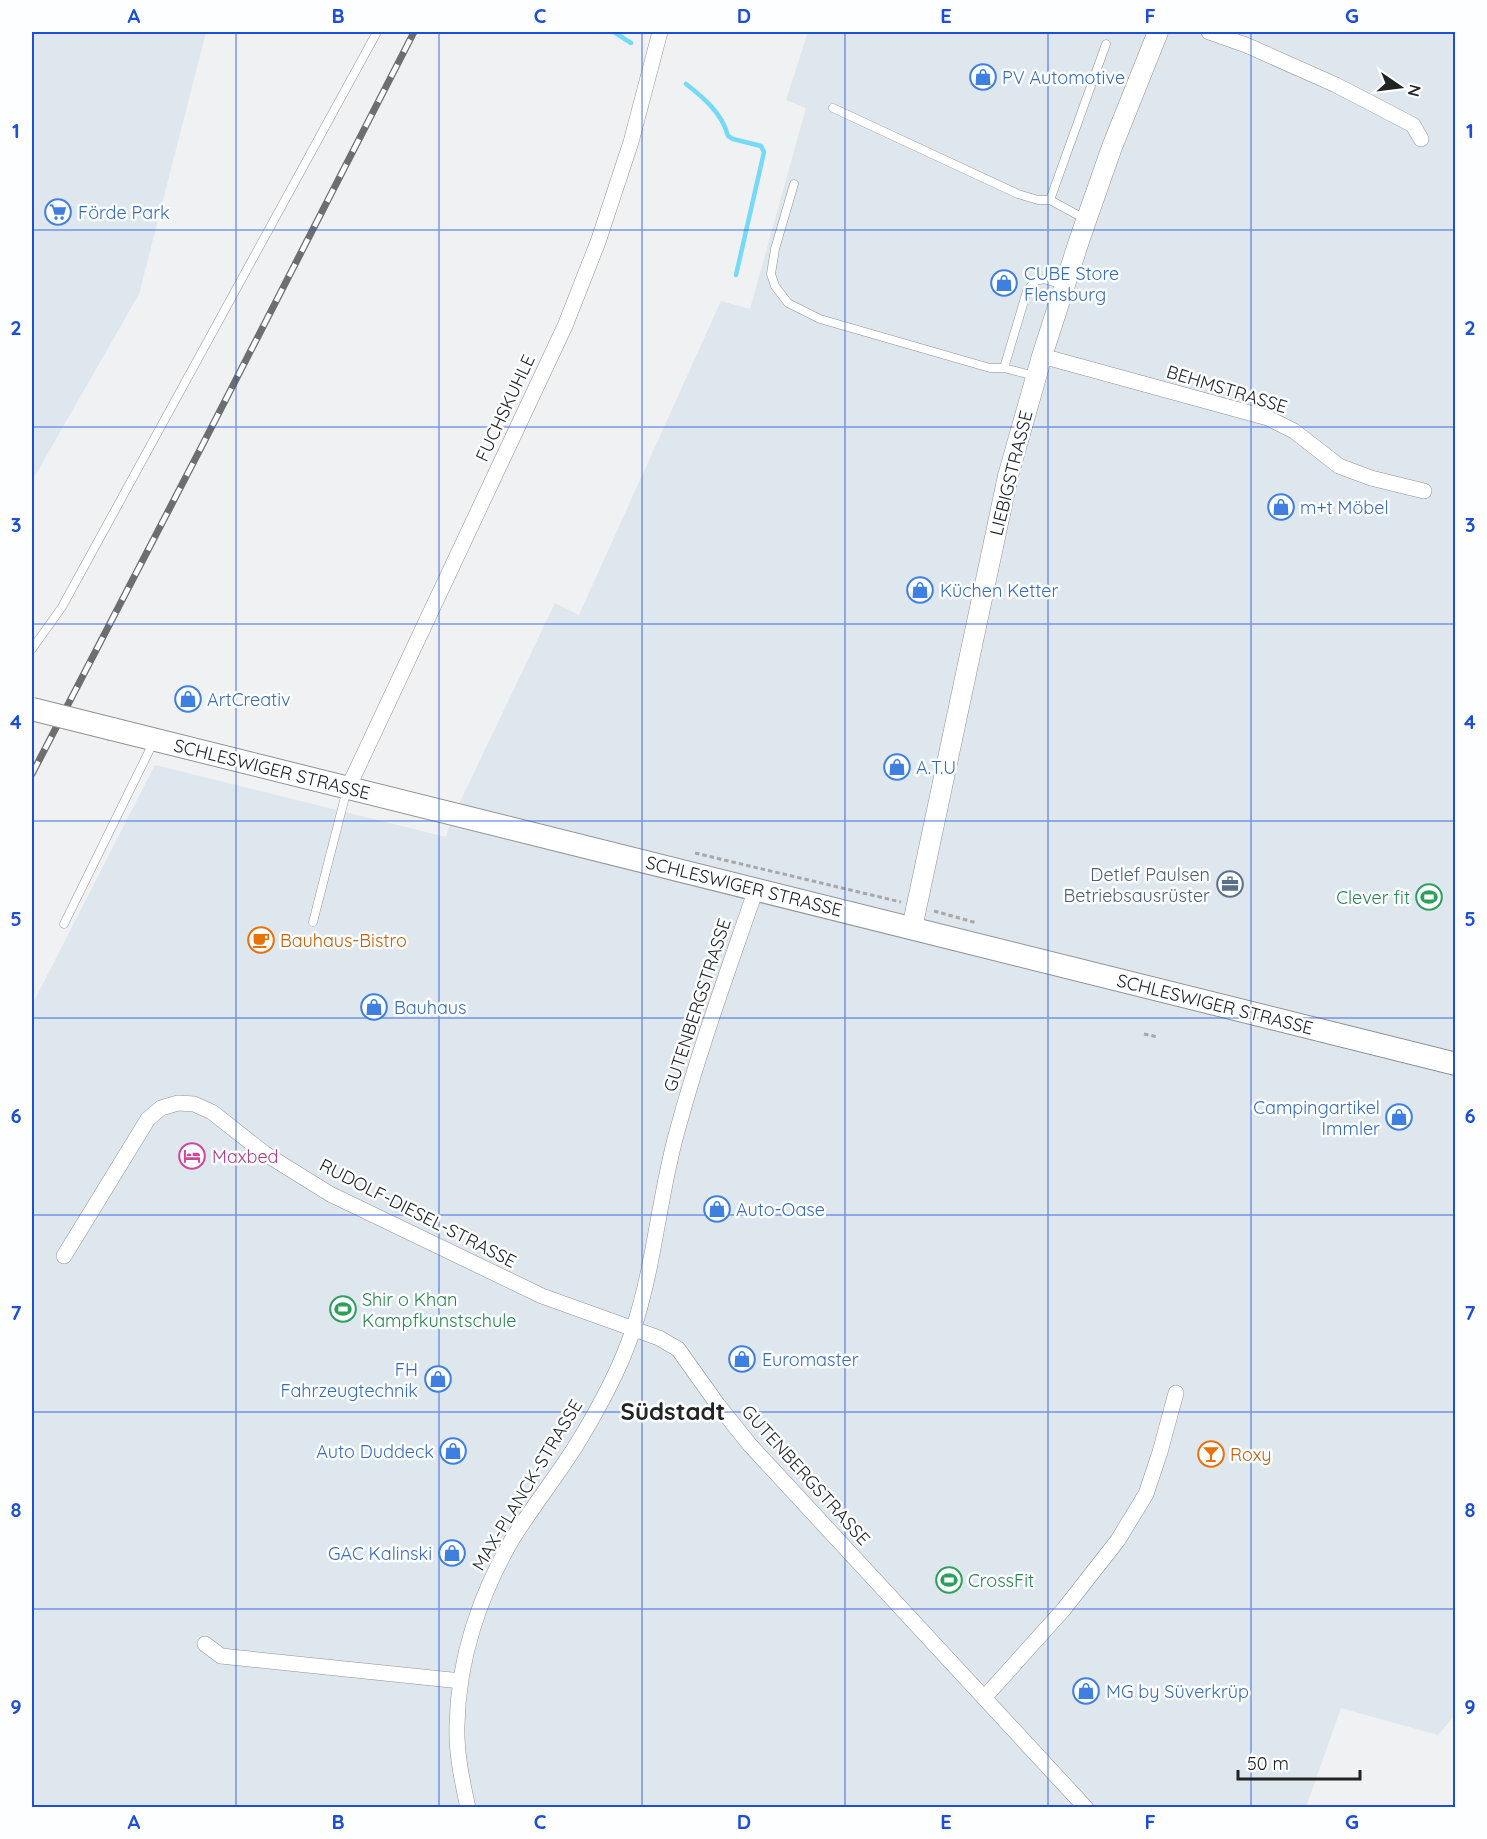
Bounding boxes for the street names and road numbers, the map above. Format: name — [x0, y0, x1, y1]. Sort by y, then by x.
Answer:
street label: FUCHSKUHLE — [470, 351, 540, 465]
street label: BEHMSTRASSE — [1164, 360, 1290, 418]
street label: LIEBIGSTRASSE — [984, 408, 1038, 538]
street label: SCHLESWIGER STRASSE — [171, 733, 373, 805]
street label: SCHLESWIGER STRASSE — [643, 850, 845, 922]
street label: GUTENBERGSTRASSE — [658, 915, 736, 1095]
street label: SCHLESWIGER STRASSE — [1114, 968, 1316, 1040]
street label: RUDOLF-DIESEL-STRASSE — [316, 1153, 520, 1273]
street label: MAX-PLANCK-STRASSE — [467, 1395, 587, 1575]
street label: GUTENBERGSTRASSE — [737, 1400, 875, 1550]

